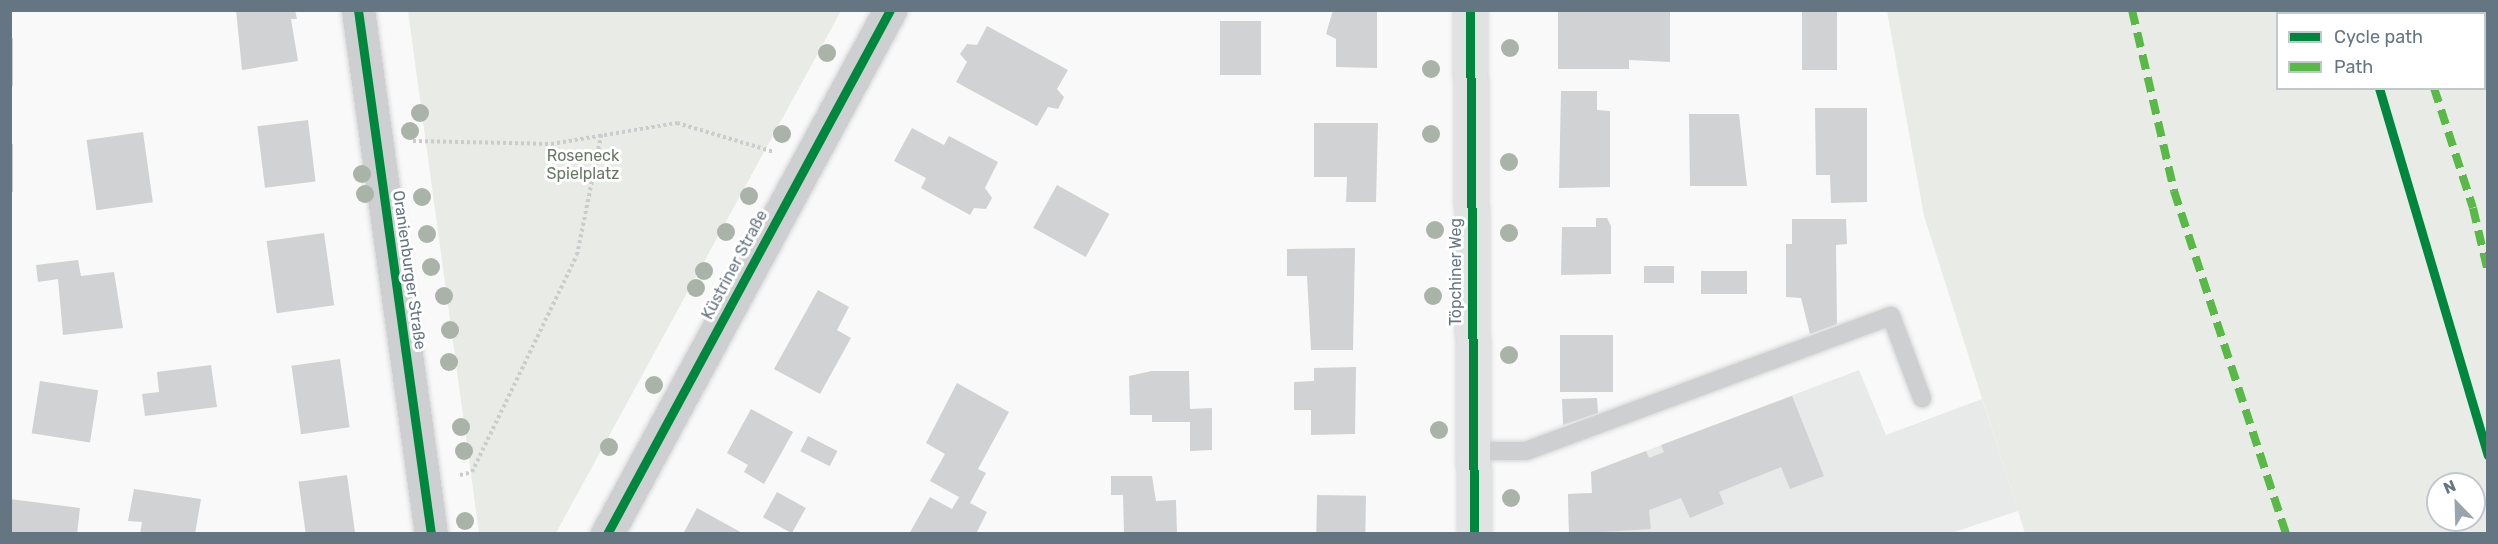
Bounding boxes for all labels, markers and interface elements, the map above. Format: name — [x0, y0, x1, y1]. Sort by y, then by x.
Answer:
legend — [2276, 12, 2486, 90]
text: Cycle path — [2334, 26, 2423, 48]
text: Path — [2334, 56, 2373, 78]
park label: Roseneck Spielplatz — [547, 146, 619, 184]
street label: Oranienburger Straße — [388, 189, 430, 351]
street label: Küstriner Straße — [698, 207, 772, 323]
street label: Töpchiner Weg — [1446, 218, 1466, 326]
north arrow — [2426, 472, 2486, 532]
text: N — [2441, 476, 2459, 498]

